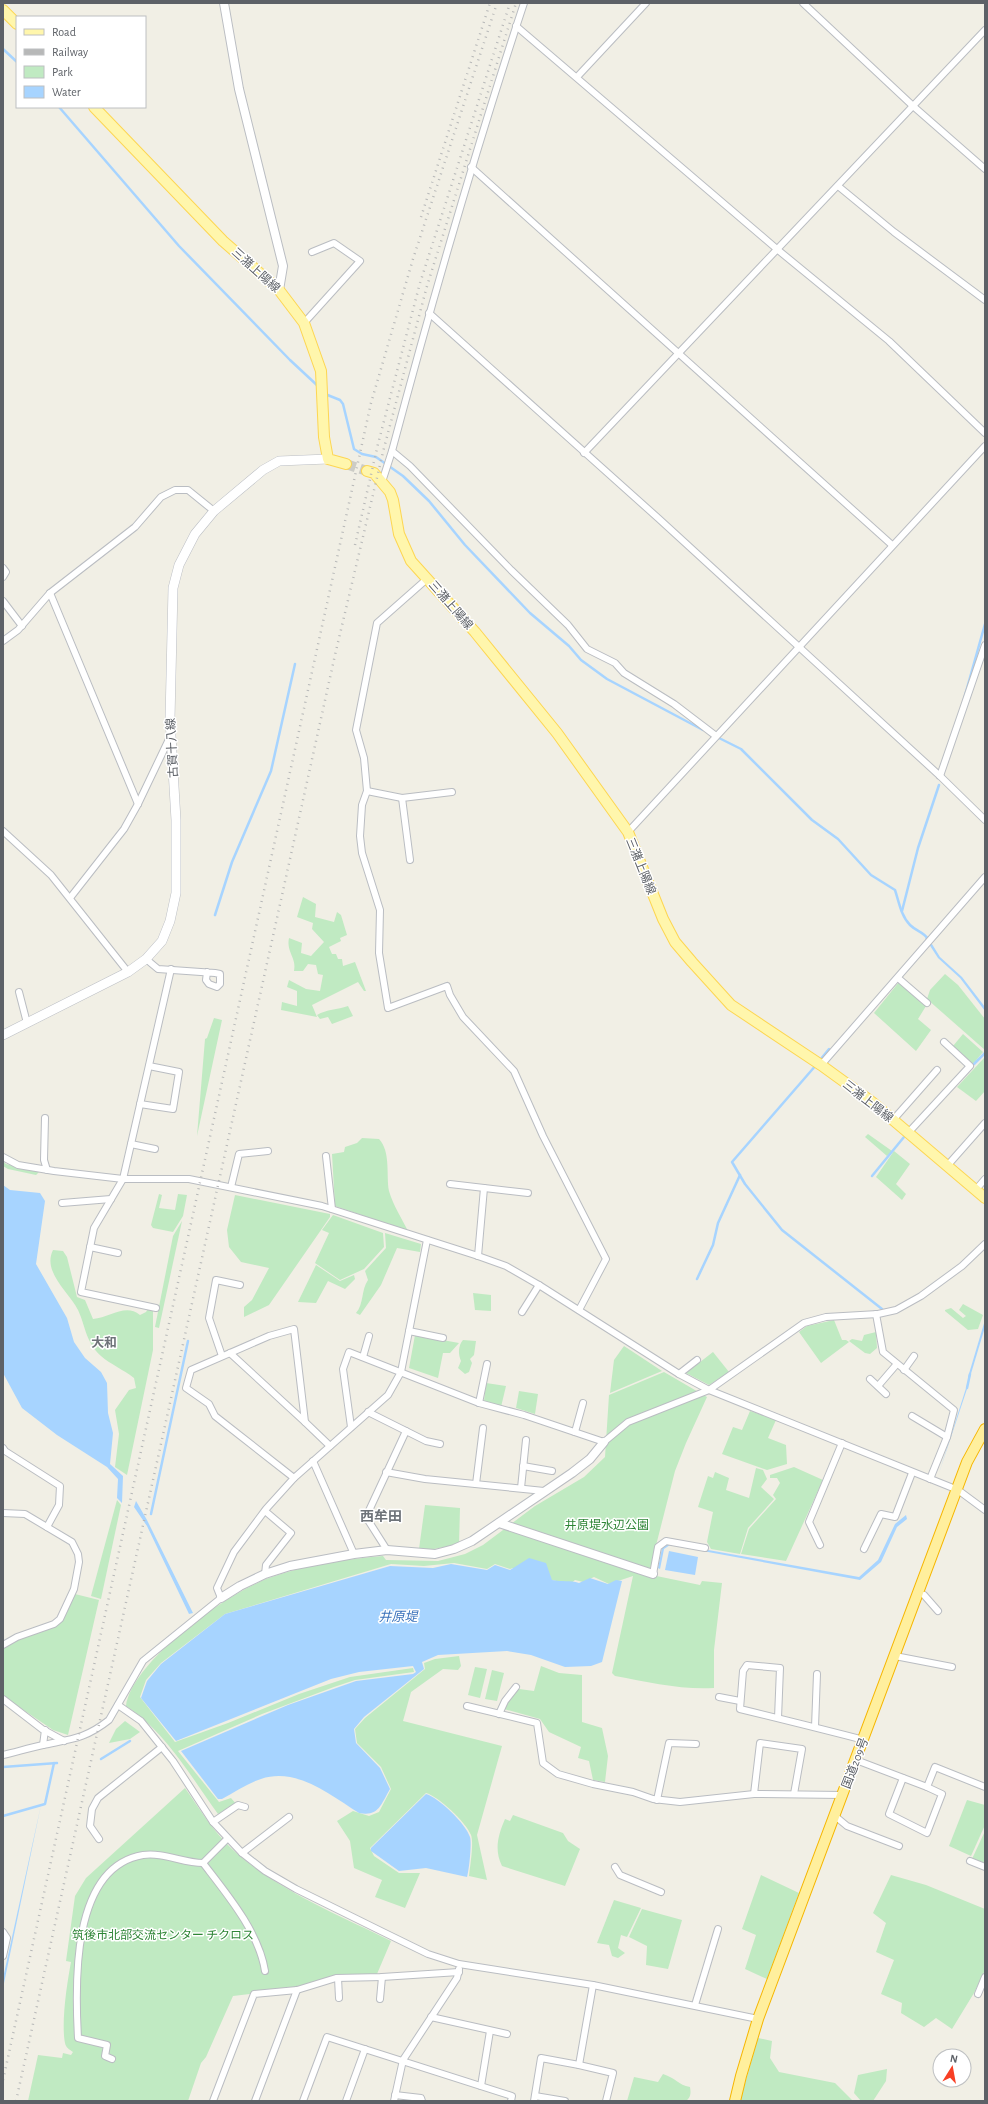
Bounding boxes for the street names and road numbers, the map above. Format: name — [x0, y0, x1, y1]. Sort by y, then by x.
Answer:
street label: 三潴上陽線 — [230, 245, 283, 295]
street label: 三潴上陽線 — [427, 578, 476, 632]
street label: 古賀十八線 — [163, 718, 180, 778]
street label: 三潴上陽線 — [624, 836, 659, 896]
street label: 三潴上陽線 — [841, 1077, 896, 1124]
street label: 国道209号 — [839, 1736, 870, 1790]

